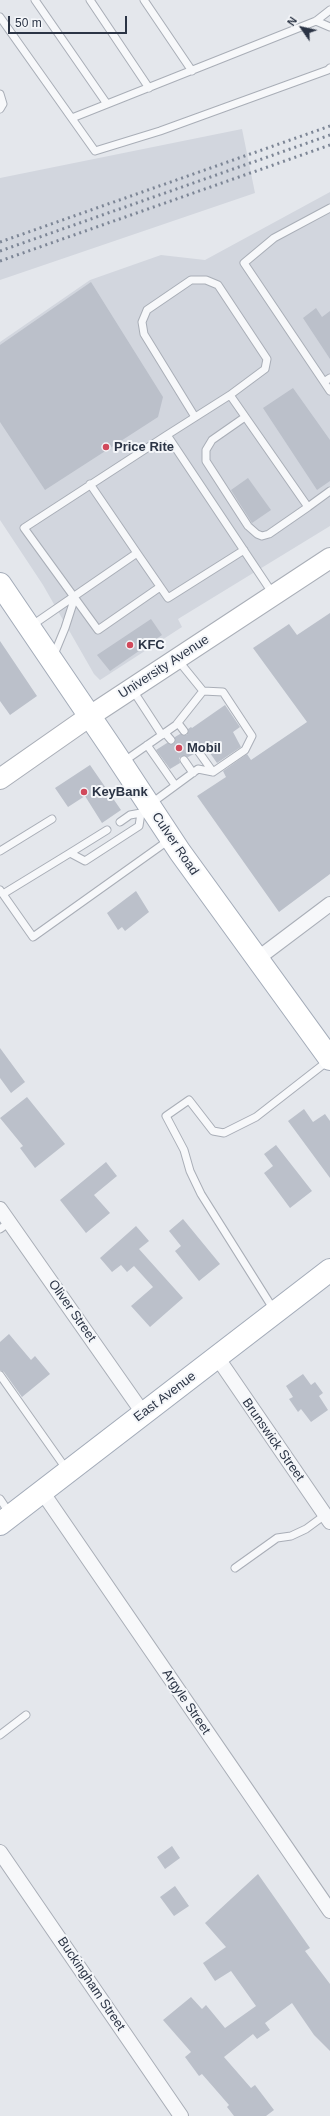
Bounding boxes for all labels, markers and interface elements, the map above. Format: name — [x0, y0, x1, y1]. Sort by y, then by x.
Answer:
scale bar — [10, 8, 129, 34]
north arrow — [282, 8, 322, 48]
text: N — [285, 15, 299, 28]
text: 50 m — [15, 16, 42, 30]
place label: Price Rite — [114, 439, 174, 455]
marker: Price Rite — [101, 442, 111, 452]
street label: University Avenue — [116, 632, 212, 702]
place label: KFC — [138, 637, 165, 653]
marker: KFC — [125, 640, 135, 650]
place label: Mobil — [187, 740, 221, 756]
marker: Mobil — [174, 743, 184, 753]
place label: KeyBank — [92, 784, 148, 800]
marker: KeyBank — [79, 787, 89, 797]
street label: Culver Road — [148, 810, 202, 878]
street label: Oliver Street — [45, 1277, 99, 1345]
street label: East Avenue — [131, 1369, 199, 1425]
street label: Brunswick Street — [239, 1396, 307, 1484]
street label: Argyle Street — [159, 1666, 213, 1738]
street label: Buckingham Street — [54, 1934, 128, 2034]

